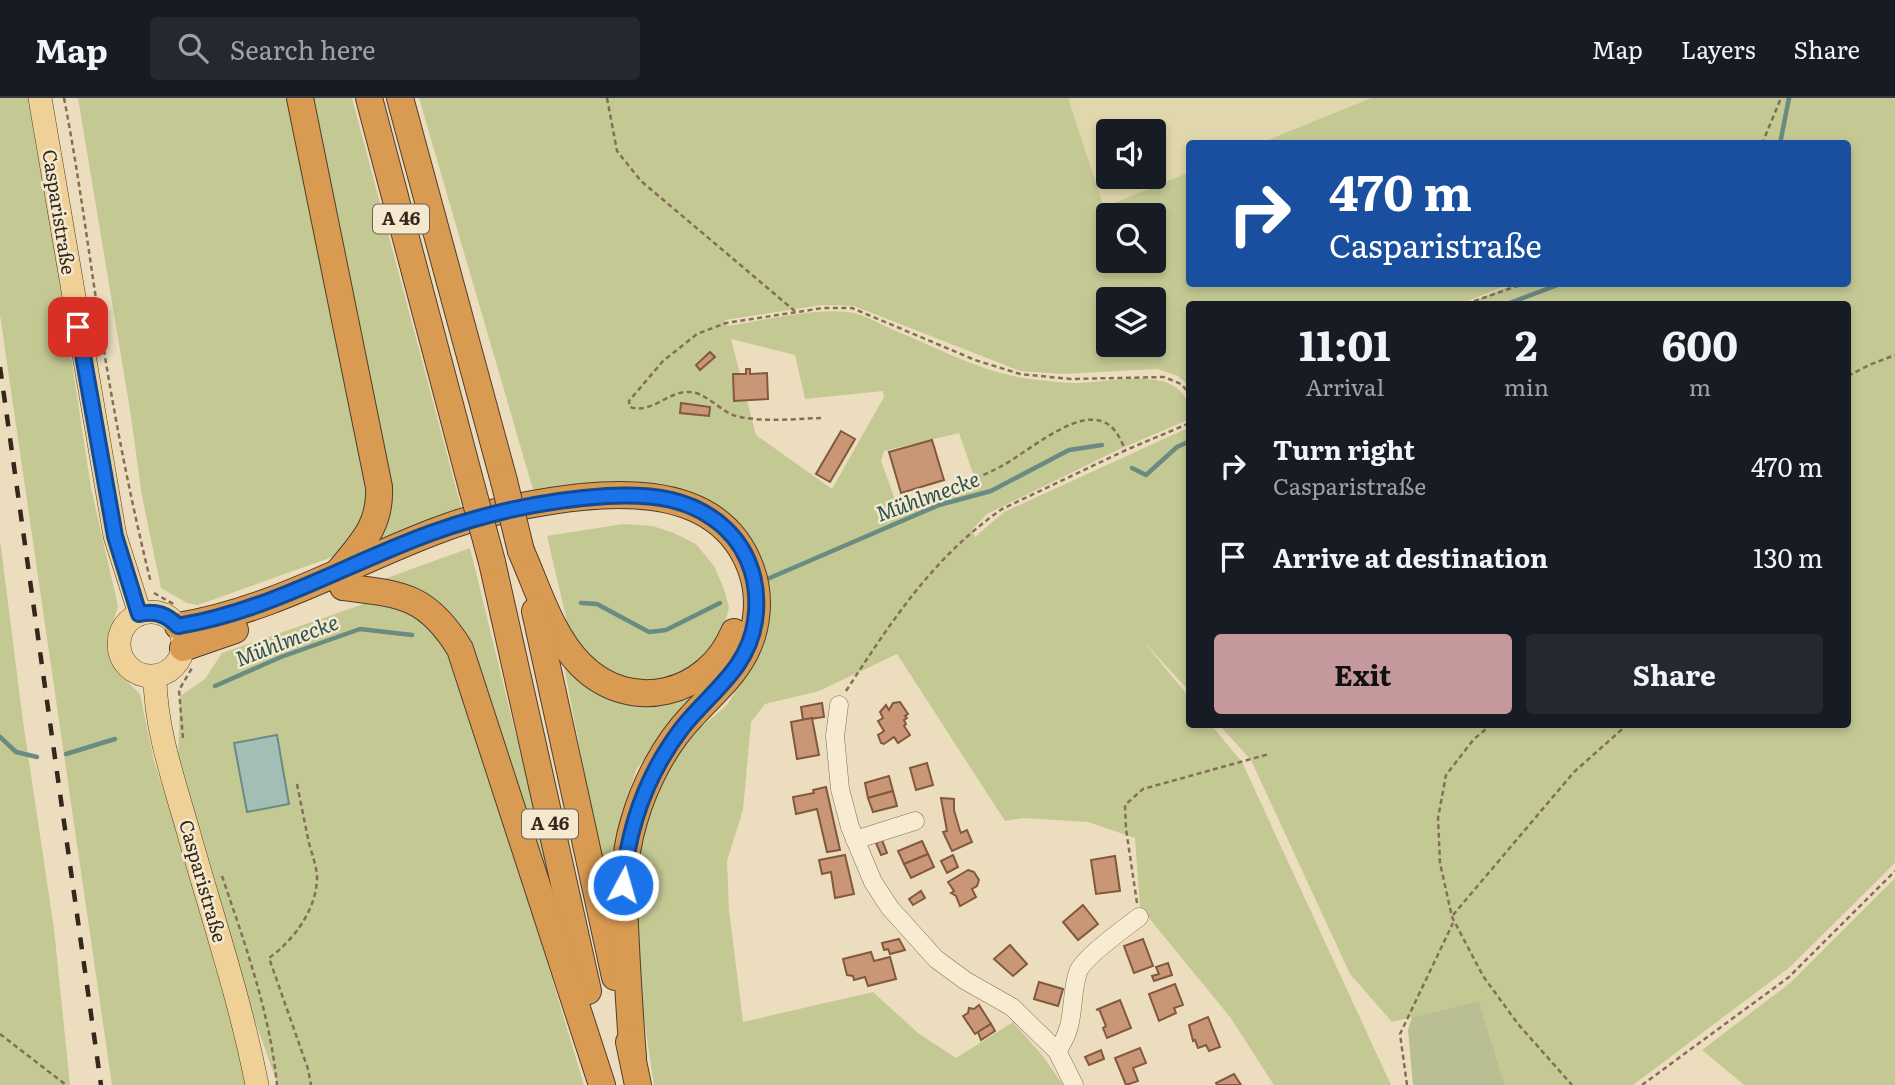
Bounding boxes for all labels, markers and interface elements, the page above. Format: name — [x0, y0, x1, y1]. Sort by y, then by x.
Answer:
search box — [150, 17, 640, 80]
text: Map — [35, 24, 108, 73]
icon: search — [174, 29, 212, 67]
text: Search here — [230, 29, 376, 68]
text: Map — [1592, 31, 1643, 66]
text: Layers — [1681, 31, 1755, 66]
text: Share — [1793, 31, 1860, 66]
map controls — [1096, 119, 1166, 357]
button: sound — [1096, 119, 1166, 189]
street label: Casparistraße — [36, 147, 84, 277]
text: 470 m — [1329, 153, 1472, 226]
icon: right — [1214, 168, 1305, 259]
button: search — [1096, 203, 1166, 273]
road number: A 46 — [373, 204, 429, 234]
text: Casparistraße — [1329, 220, 1542, 268]
button: layers — [1096, 287, 1166, 357]
pin — [48, 297, 108, 357]
icon: arrive — [59, 308, 97, 346]
text: 11:01 — [1299, 312, 1391, 374]
text: 2 — [1515, 312, 1538, 374]
text: 600 — [1662, 312, 1738, 374]
text: Arrival — [1306, 369, 1384, 403]
text: min — [1504, 369, 1549, 403]
text: m — [1689, 369, 1711, 403]
text: Turn right — [1273, 429, 1415, 468]
text: 470 m — [1751, 446, 1823, 485]
icon: right — [1214, 447, 1252, 485]
water label: Mühlmecke — [871, 462, 983, 528]
text: Casparistraße — [1273, 468, 1426, 502]
text: Arrive at destination — [1273, 537, 1548, 576]
text: 130 m — [1753, 537, 1823, 576]
icon: arrive — [1214, 538, 1252, 576]
water label: Mühlmecke — [230, 605, 342, 673]
button: Exit — [1214, 634, 1512, 714]
button: Share — [1526, 634, 1823, 714]
road number: A 46 — [522, 810, 578, 838]
street label: Casparistraße — [173, 816, 235, 945]
position arrow — [586, 848, 660, 922]

